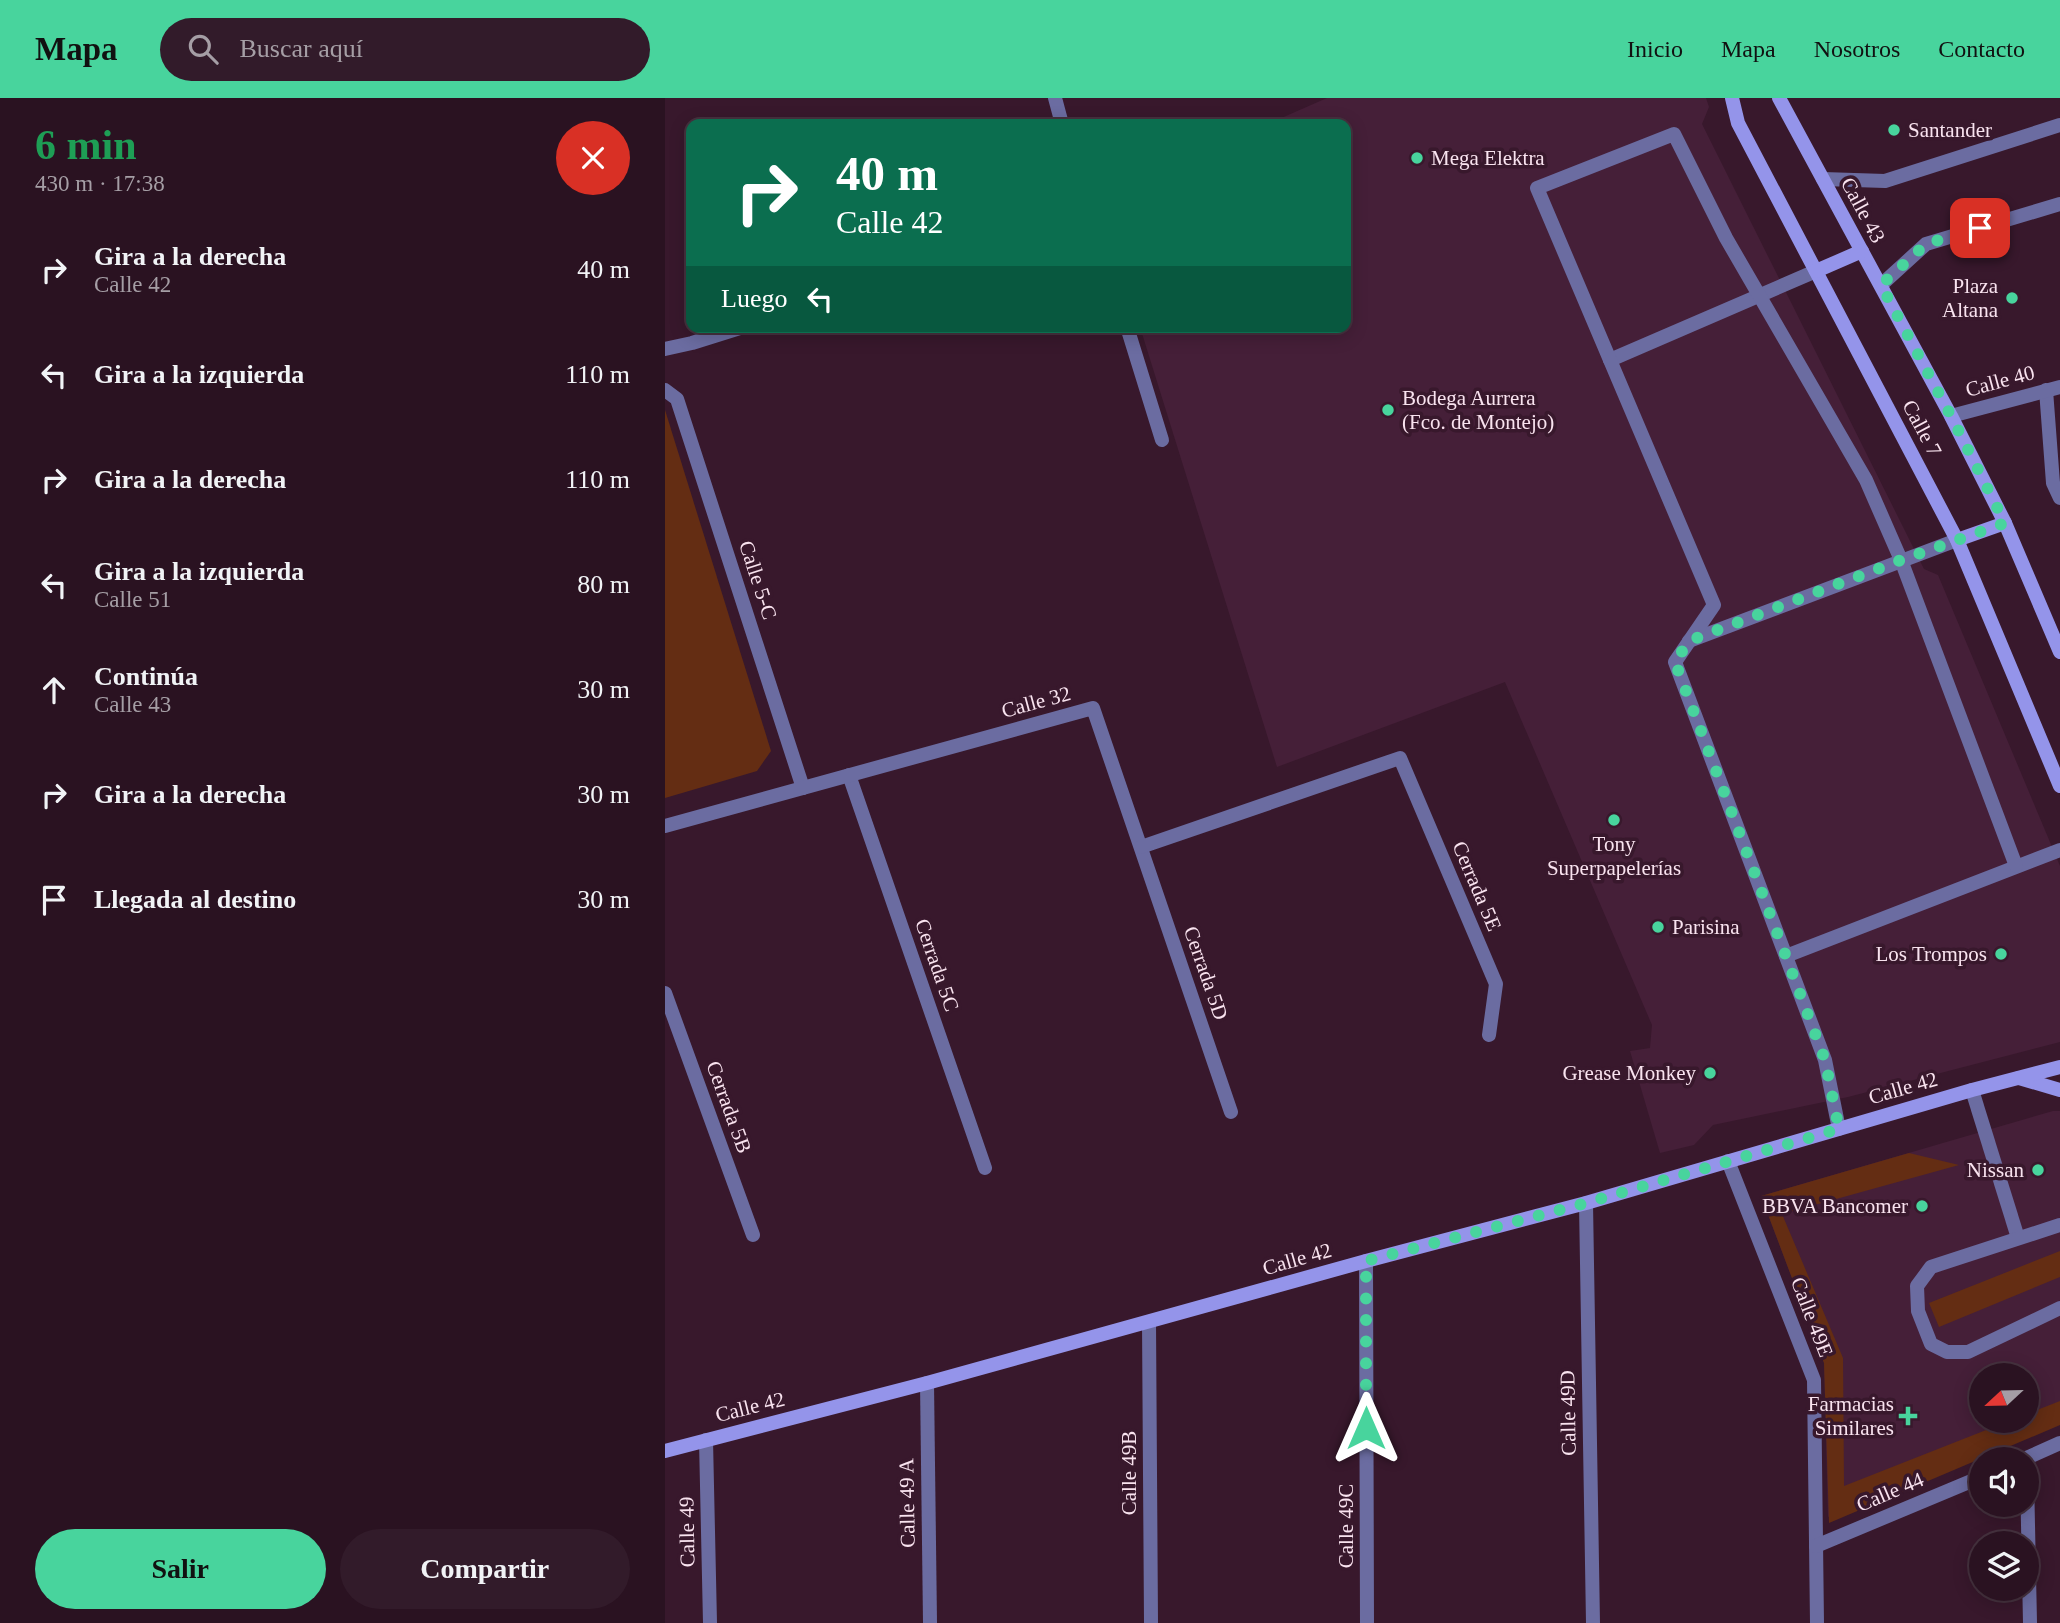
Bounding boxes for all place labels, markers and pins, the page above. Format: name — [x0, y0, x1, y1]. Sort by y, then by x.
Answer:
place label: Santander — [1908, 118, 1992, 142]
marker: Santander — [1886, 122, 1902, 138]
place label: Mega Elektra — [1431, 146, 1545, 170]
marker: Mega Elektra — [1409, 150, 1425, 166]
pin — [1950, 198, 2010, 258]
place label: Plaza Altana — [1942, 274, 1999, 322]
marker: Plaza Altana — [2004, 290, 2020, 306]
place label: Bodega Aurrera (Fco. de Montejo) — [1402, 386, 1554, 434]
marker: Bodega Aurrera (Fco. de Montejo) — [1380, 402, 1396, 418]
marker: Tony Superpapelerías — [1606, 812, 1622, 828]
place label: Tony Superpapelerías — [1547, 832, 1681, 880]
place label: Parisina — [1672, 915, 1740, 939]
marker: Parisina — [1650, 919, 1666, 935]
place label: Los Trompos — [1876, 942, 1987, 966]
marker: Los Trompos — [1993, 946, 2009, 962]
place label: Grease Monkey — [1562, 1061, 1696, 1085]
marker: Grease Monkey — [1702, 1065, 1718, 1081]
place label: Nissan — [1967, 1158, 2024, 1182]
marker: Nissan — [2030, 1162, 2046, 1178]
place label: BBVA Bancomer — [1762, 1194, 1908, 1218]
marker: BBVA Bancomer — [1914, 1198, 1930, 1214]
place label: Farmacias Similares — [1808, 1392, 1894, 1440]
marker: Farmacias Similares — [1900, 1408, 1916, 1424]

